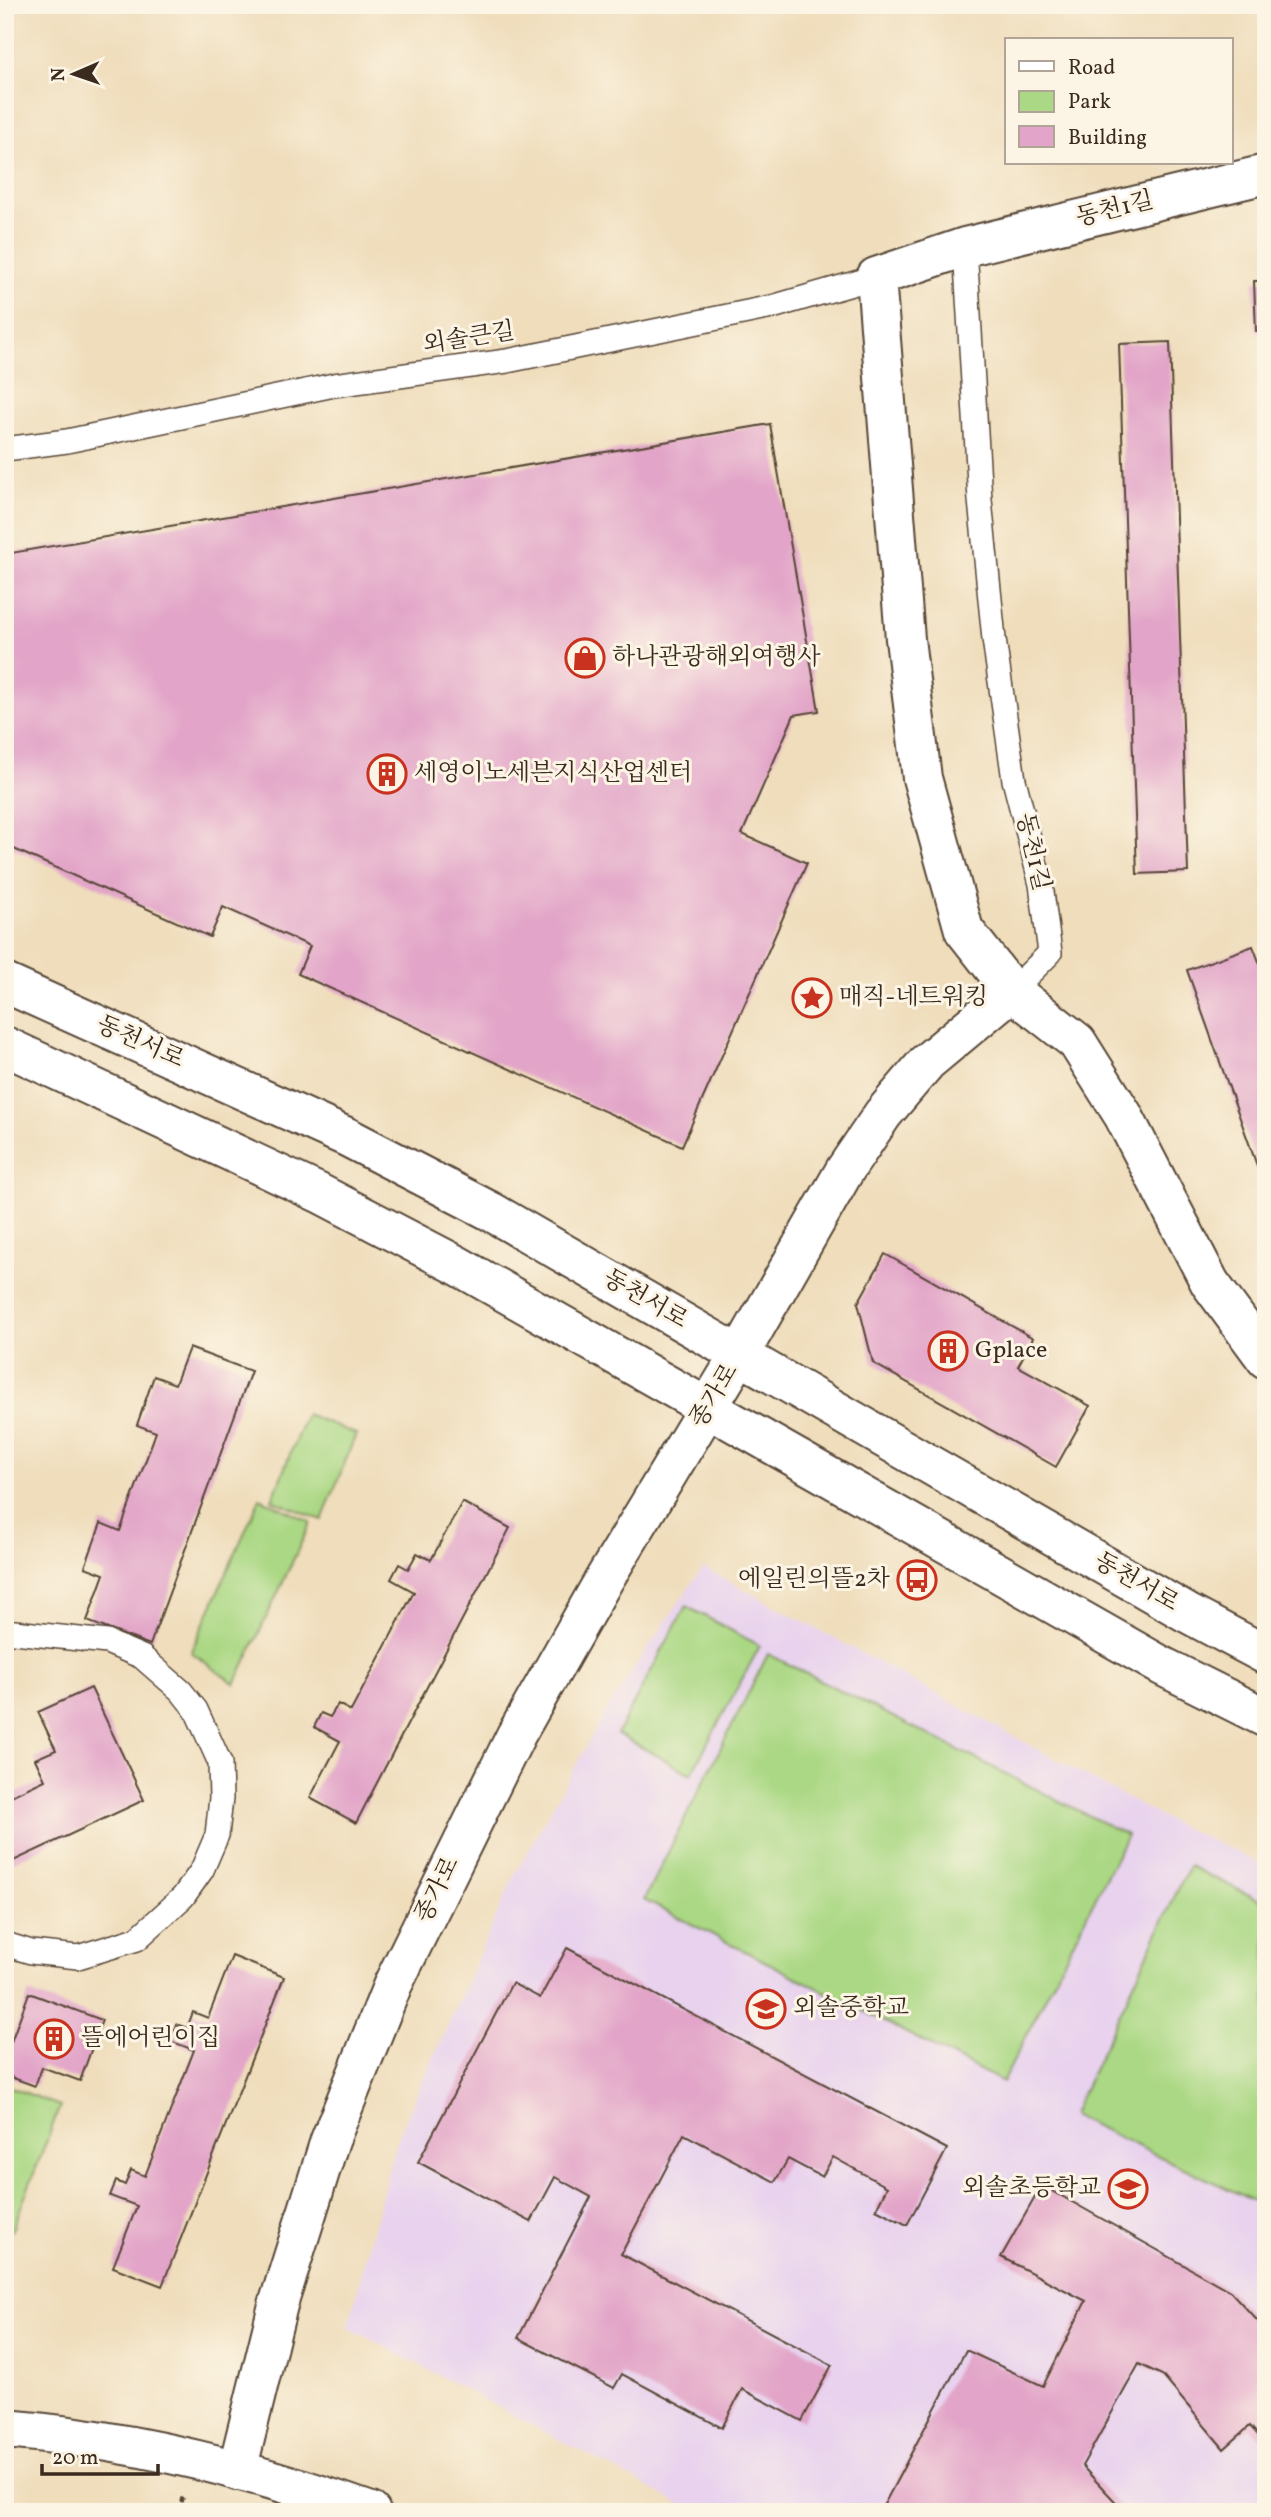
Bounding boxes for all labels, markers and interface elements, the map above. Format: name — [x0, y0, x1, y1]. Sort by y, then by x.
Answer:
north arrow — [38, 38, 108, 108]
legend — [1005, 38, 1232, 164]
text: Road — [1068, 54, 1115, 83]
text: N — [46, 67, 72, 82]
text: Park — [1068, 88, 1111, 117]
text: Building — [1068, 124, 1147, 153]
street label: 동천1길 — [1073, 184, 1157, 236]
street label: 외솔큰길 — [421, 315, 517, 363]
shop icon: 하나관광해외여행사 — [564, 637, 606, 679]
place label: 하나관광해외여행사 — [612, 641, 821, 675]
building icon: 세영이노세븐지식산업센터 — [366, 753, 408, 795]
place label: 세영이노세븐지식산업센터 — [414, 757, 692, 791]
street label: 동천1길 — [1007, 810, 1057, 894]
place icon: 매직-네트워킹 — [791, 977, 833, 1019]
place label: 매직-네트워킹 — [839, 981, 988, 1015]
street label: 동천서로 — [91, 1009, 189, 1077]
street label: 동천서로 — [596, 1262, 694, 1338]
building icon: Gplace — [927, 1330, 969, 1372]
place label: Gplace — [975, 1334, 1047, 1368]
street label: 종가로 — [683, 1357, 747, 1435]
street label: 동천서로 — [1087, 1545, 1185, 1621]
bus stop icon: 에일린의뜰2차 — [896, 1559, 938, 1601]
place label: 에일린의뜰2차 — [738, 1563, 890, 1597]
street label: 종가로 — [407, 1851, 469, 1929]
school or university icon: 외솔중학교 — [745, 1988, 787, 2030]
place label: 외솔중학교 — [793, 1992, 909, 2026]
building icon: 뜰에어린이집 — [33, 2018, 75, 2060]
place label: 뜰에어린이집 — [81, 2022, 220, 2056]
school or university icon: 외솔초등학교 — [1107, 2168, 1149, 2210]
place label: 외솔초등학교 — [962, 2172, 1101, 2206]
scale bar — [42, 2433, 158, 2477]
text: 20 m — [52, 2444, 98, 2473]

